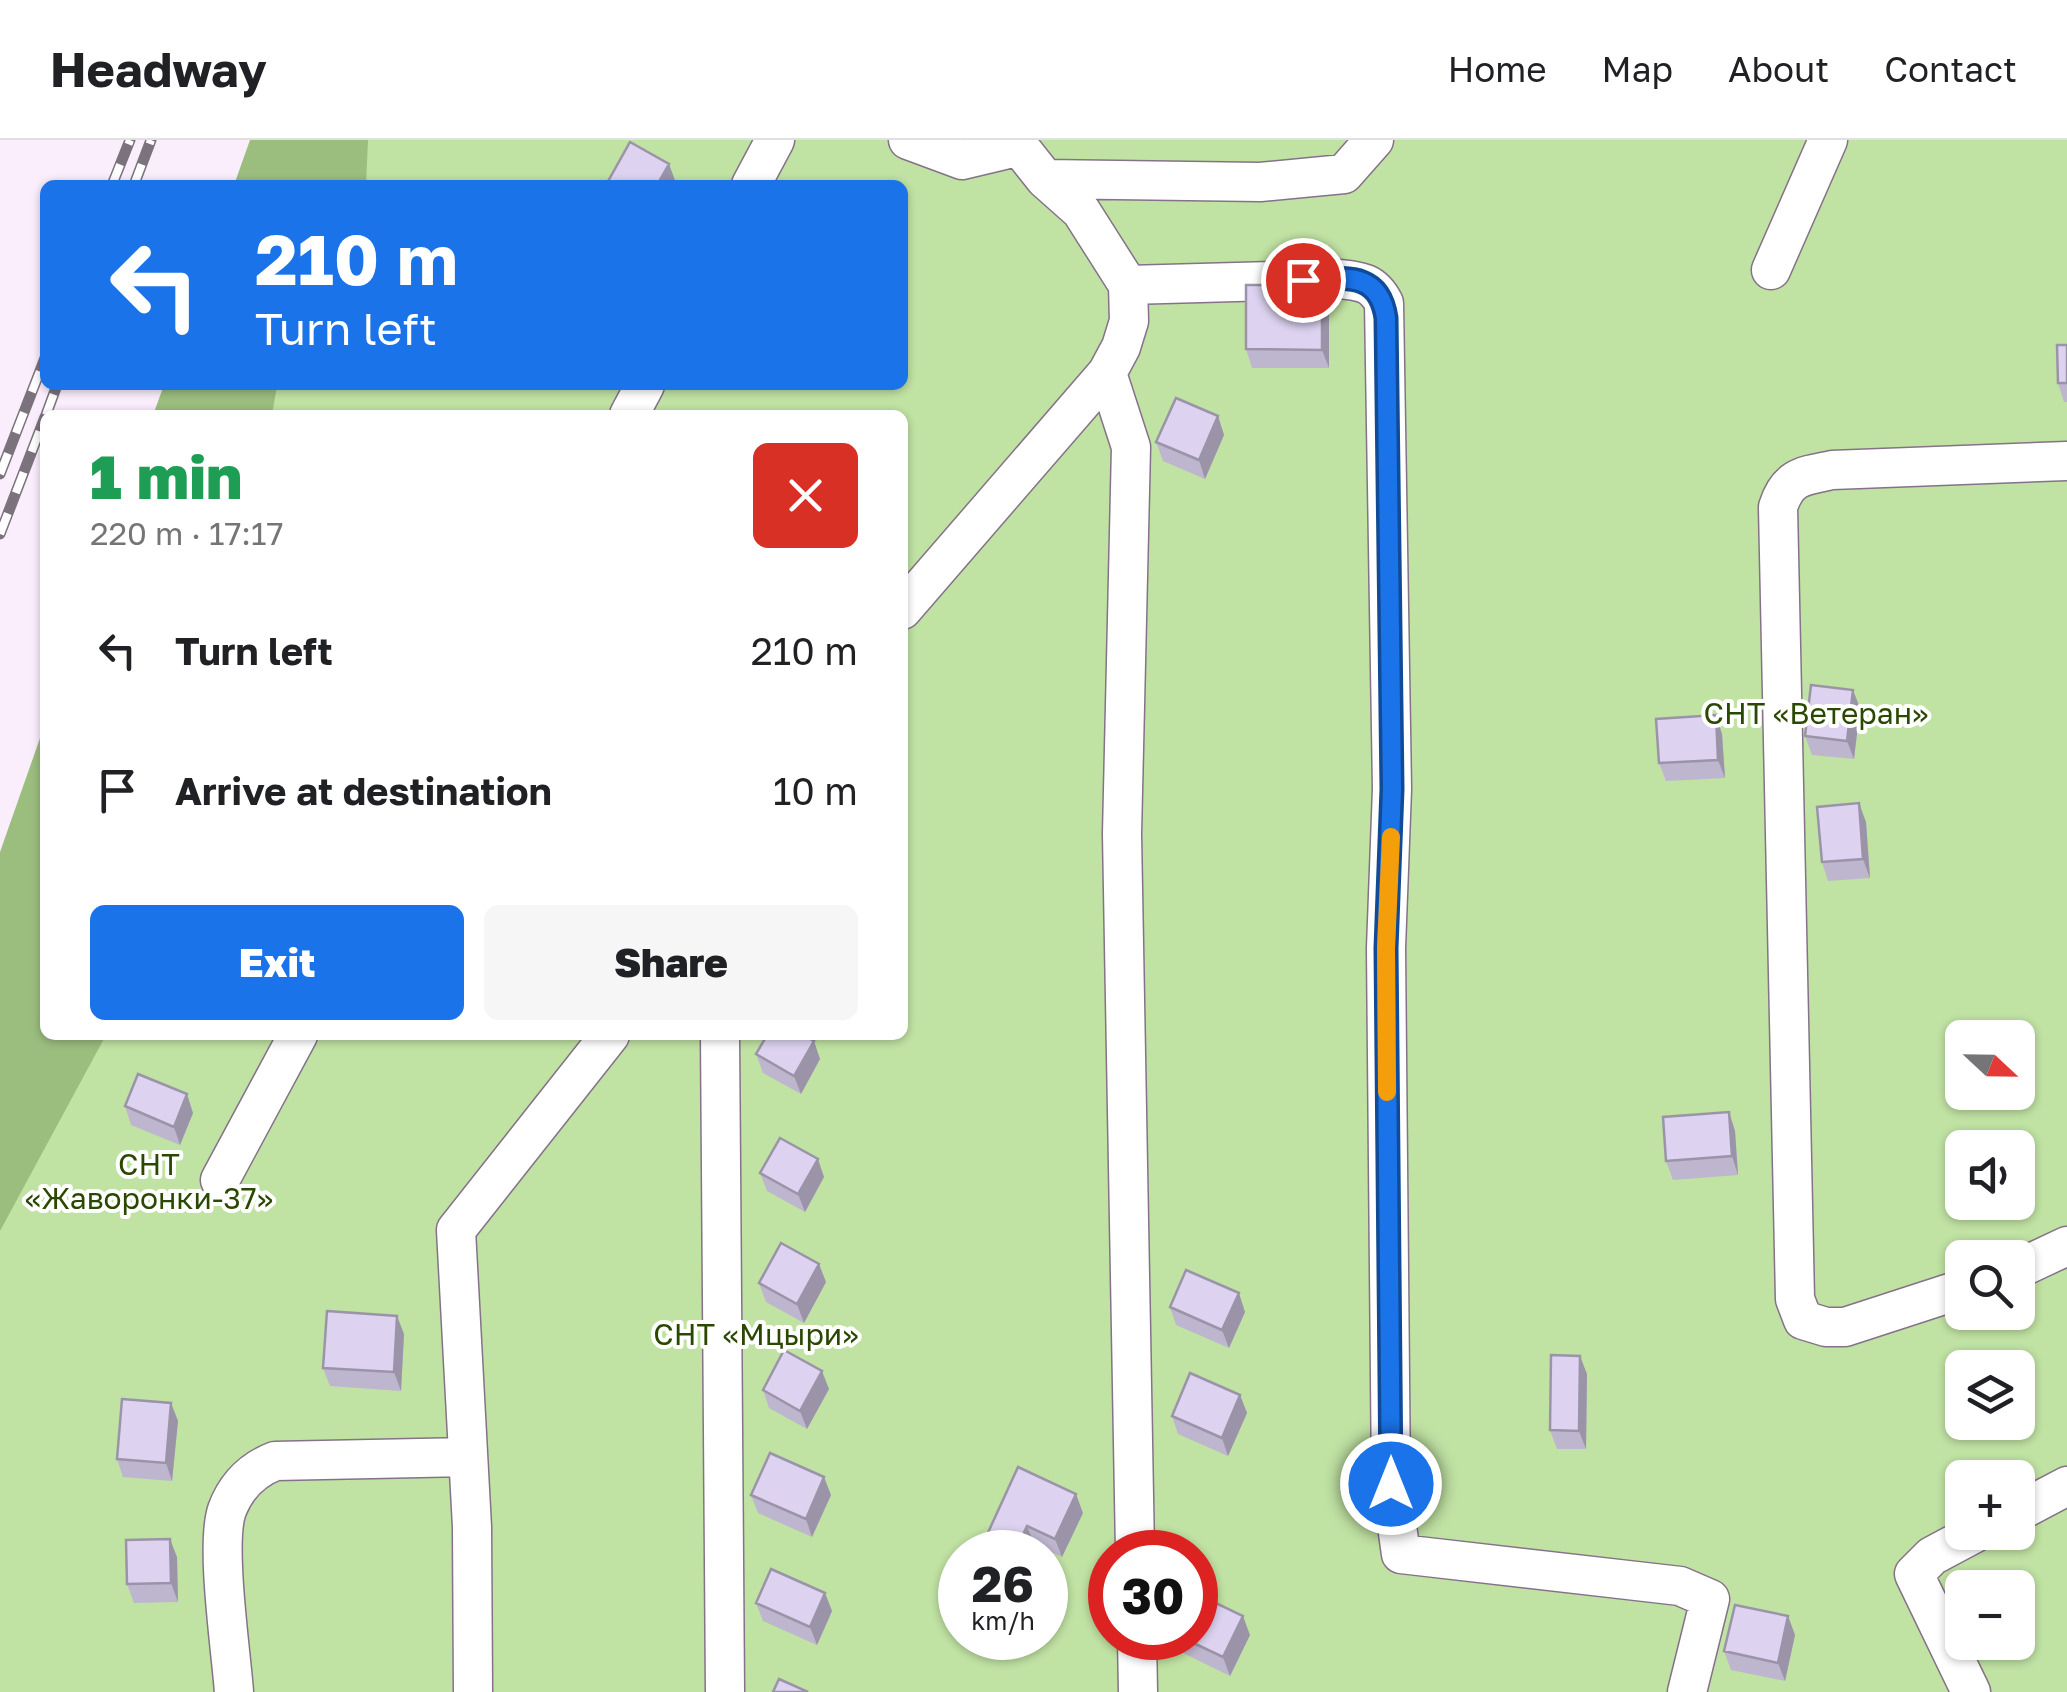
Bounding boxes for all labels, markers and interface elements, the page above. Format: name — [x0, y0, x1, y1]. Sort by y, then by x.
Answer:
text: Headway — [50, 40, 267, 98]
text: Home — [1448, 48, 1547, 90]
text: Map — [1602, 48, 1673, 90]
text: About — [1728, 48, 1829, 90]
text: Contact — [1884, 48, 2017, 90]
text: 210 m — [255, 216, 458, 300]
icon: left — [90, 220, 220, 350]
pin — [1261, 238, 1346, 323]
icon: arrive — [1276, 253, 1331, 308]
text: Turn left — [255, 301, 437, 355]
text: 1 min — [90, 440, 242, 512]
button: close — [753, 443, 858, 548]
text: 220 m · 17:17 — [90, 514, 283, 552]
icon: left — [90, 623, 145, 678]
text: Turn left — [175, 628, 333, 673]
text: 210 m — [751, 628, 858, 673]
park label: СНТ «Ветеран» — [1704, 695, 1929, 731]
icon: arrive — [90, 763, 145, 818]
text: Arrive at destination — [175, 768, 552, 813]
text: 10 m — [773, 768, 858, 813]
button: Exit — [90, 905, 464, 1020]
button: Share — [484, 905, 858, 1020]
north arrow — [1945, 1020, 2035, 1110]
map controls — [1945, 1020, 2035, 1660]
button: sound — [1945, 1130, 2035, 1220]
park label: СНТ «Жаворонки-37» — [25, 1146, 273, 1216]
button: search — [1945, 1240, 2035, 1330]
park label: СНТ «Мцыри» — [653, 1316, 859, 1352]
button: layers — [1945, 1350, 2035, 1440]
position arrow — [1339, 1432, 1443, 1536]
button: + — [1945, 1460, 2035, 1550]
speed limit sign: 30 — [1088, 1530, 1218, 1660]
text: 26 — [972, 1553, 1034, 1613]
button: − — [1945, 1570, 2035, 1660]
text: km/h — [971, 1605, 1035, 1636]

